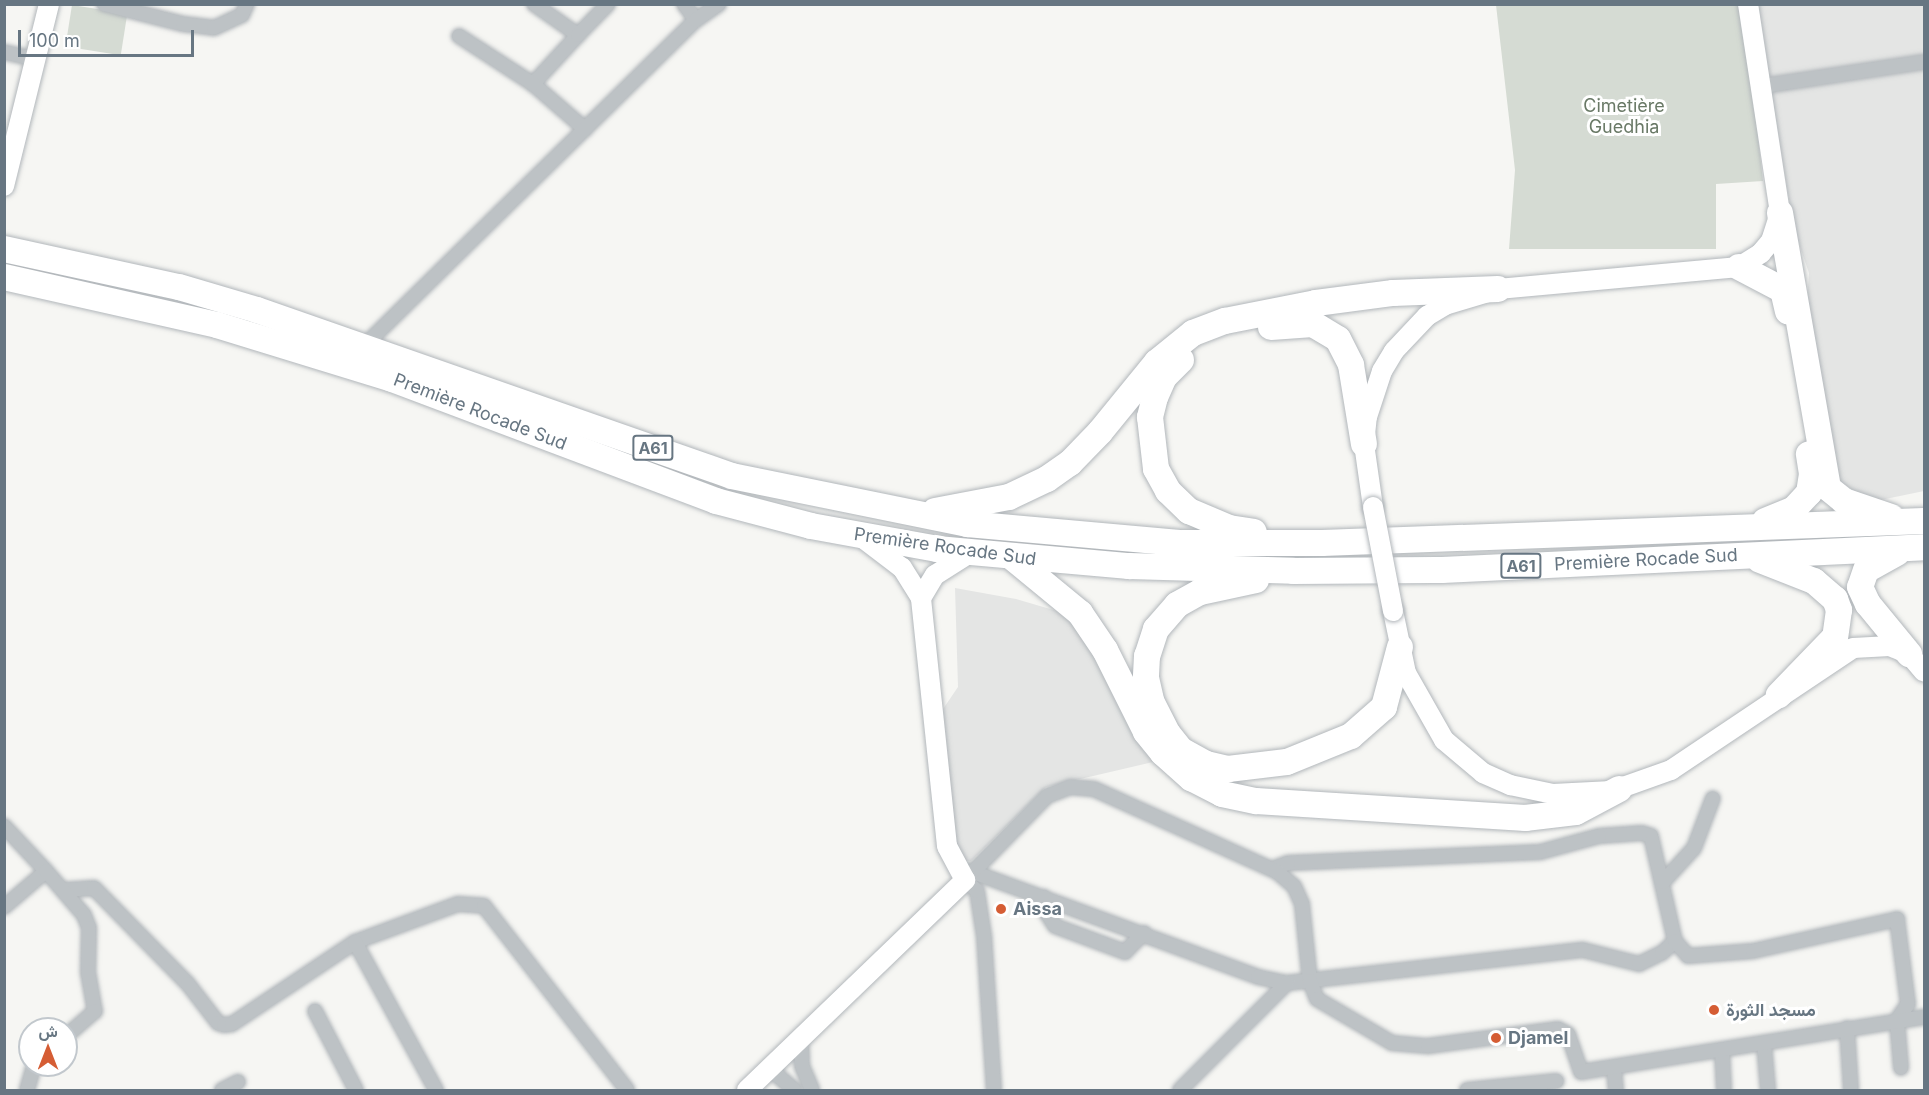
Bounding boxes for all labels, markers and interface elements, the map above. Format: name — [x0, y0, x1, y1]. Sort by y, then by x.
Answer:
scale bar — [21, 18, 196, 56]
text: 100 m — [29, 30, 80, 51]
park label: Cimetière Guedhia — [1583, 96, 1665, 138]
street label: Première Rocade Sud — [390, 369, 570, 455]
road number: A61 — [632, 435, 674, 461]
street label: Première Rocade Sud — [853, 524, 1037, 570]
street label: Première Rocade Sud — [1554, 544, 1738, 576]
road number: A61 — [1500, 553, 1542, 579]
place label: Aissa — [1013, 898, 1062, 920]
marker: Aissa — [994, 902, 1008, 916]
place label: مسجد الثورة — [1726, 999, 1816, 1021]
marker: مسجد الثورة — [1707, 1003, 1721, 1017]
north arrow — [18, 1017, 78, 1077]
text: ش — [38, 1021, 58, 1041]
place label: Djamel — [1508, 1027, 1568, 1049]
marker: Djamel — [1489, 1031, 1503, 1045]

